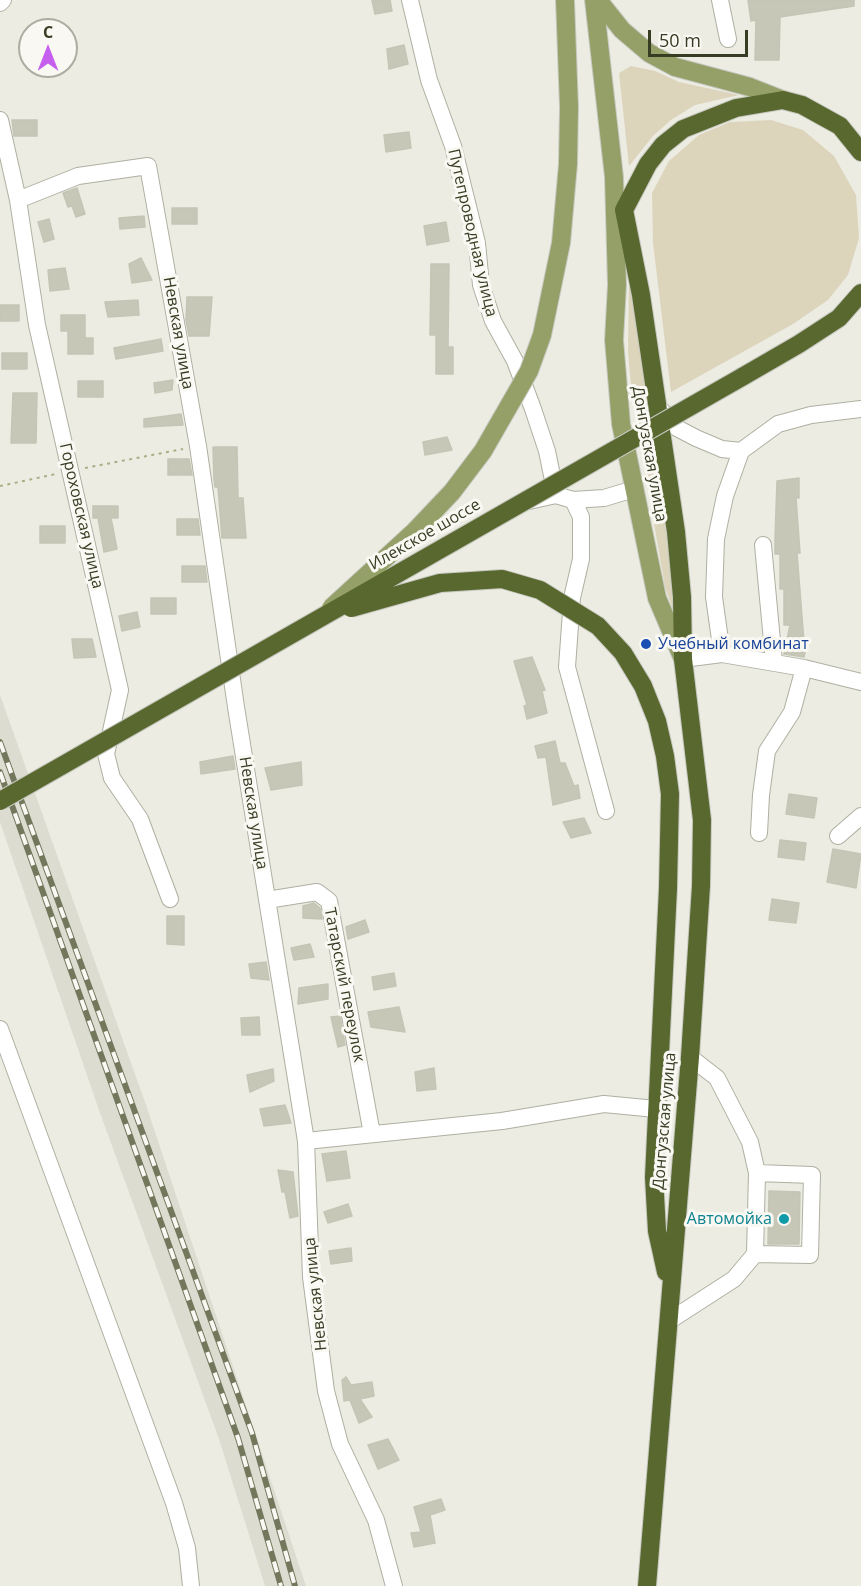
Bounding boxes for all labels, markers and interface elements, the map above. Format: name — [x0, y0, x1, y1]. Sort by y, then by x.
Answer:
north arrow — [18, 18, 78, 78]
scale bar — [651, 18, 752, 56]
text: С — [43, 21, 53, 43]
text: 50 m — [659, 28, 701, 52]
street label: Путепроводная улица — [443, 147, 501, 319]
street label: Невская улица — [159, 275, 197, 391]
street label: Донгузская улица — [628, 385, 670, 523]
street label: Гороховская улица — [55, 441, 107, 591]
street label: Илекское шоссе — [366, 495, 484, 575]
place label: Учебный комбинат — [658, 634, 809, 654]
marker: Учебный комбинат — [639, 637, 653, 651]
street label: Невская улица — [235, 755, 271, 871]
street label: Татарский переулок — [320, 906, 368, 1064]
street label: Донгузская улица — [649, 1052, 681, 1190]
place label: Автомойка — [687, 1209, 772, 1229]
marker: Автомойка — [777, 1212, 791, 1226]
street label: Невская улица — [300, 1236, 332, 1352]

